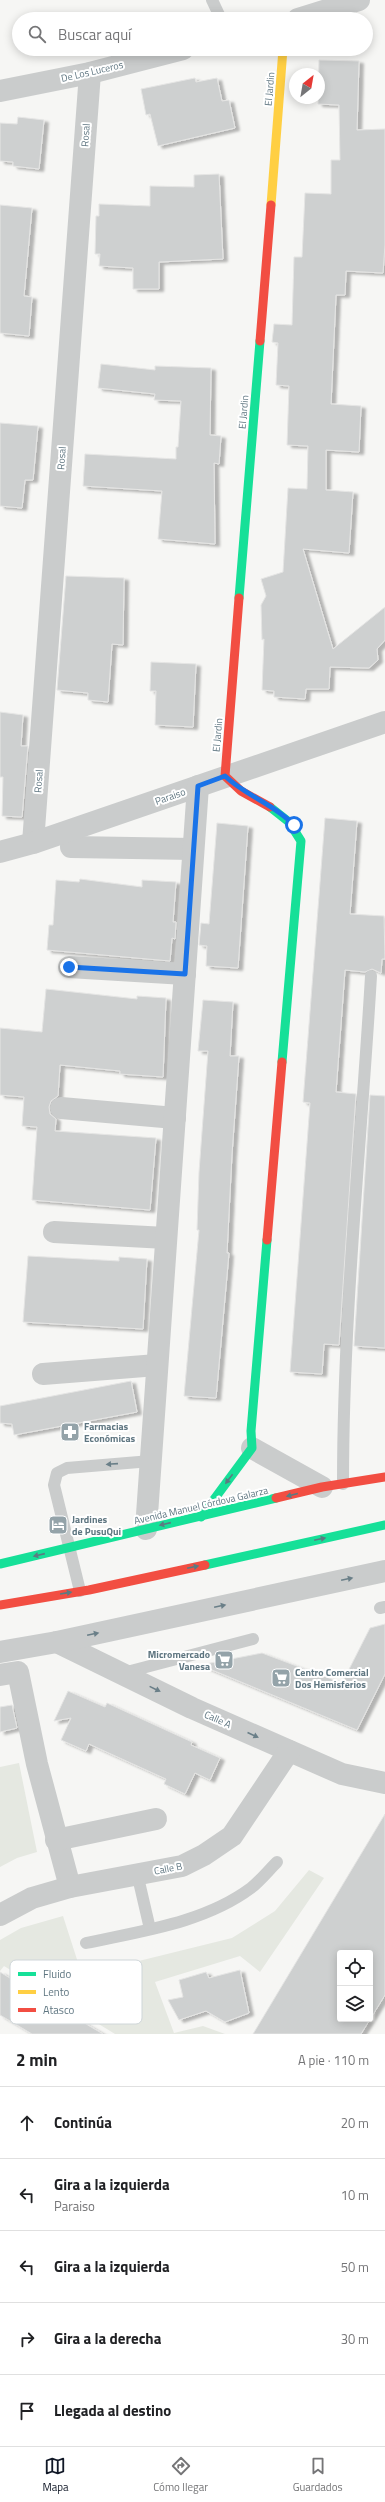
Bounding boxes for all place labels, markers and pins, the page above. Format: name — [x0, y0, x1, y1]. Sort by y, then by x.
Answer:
place label: Farmacias Económicas — [84, 1419, 136, 1446]
pharmacy icon: Farmacias Económicas — [59, 1421, 81, 1443]
place label: Jardines de PusuQui — [72, 1512, 121, 1539]
hotel icon: Jardines de PusuQui — [47, 1514, 69, 1536]
place label: Micromercado Vanesa — [148, 1647, 210, 1674]
supermarket icon: Micromercado Vanesa — [213, 1649, 235, 1671]
place label: Centro Comercial Dos Hemisferios — [295, 1665, 369, 1692]
supermarket icon: Centro Comercial Dos Hemisferios — [270, 1667, 292, 1689]

